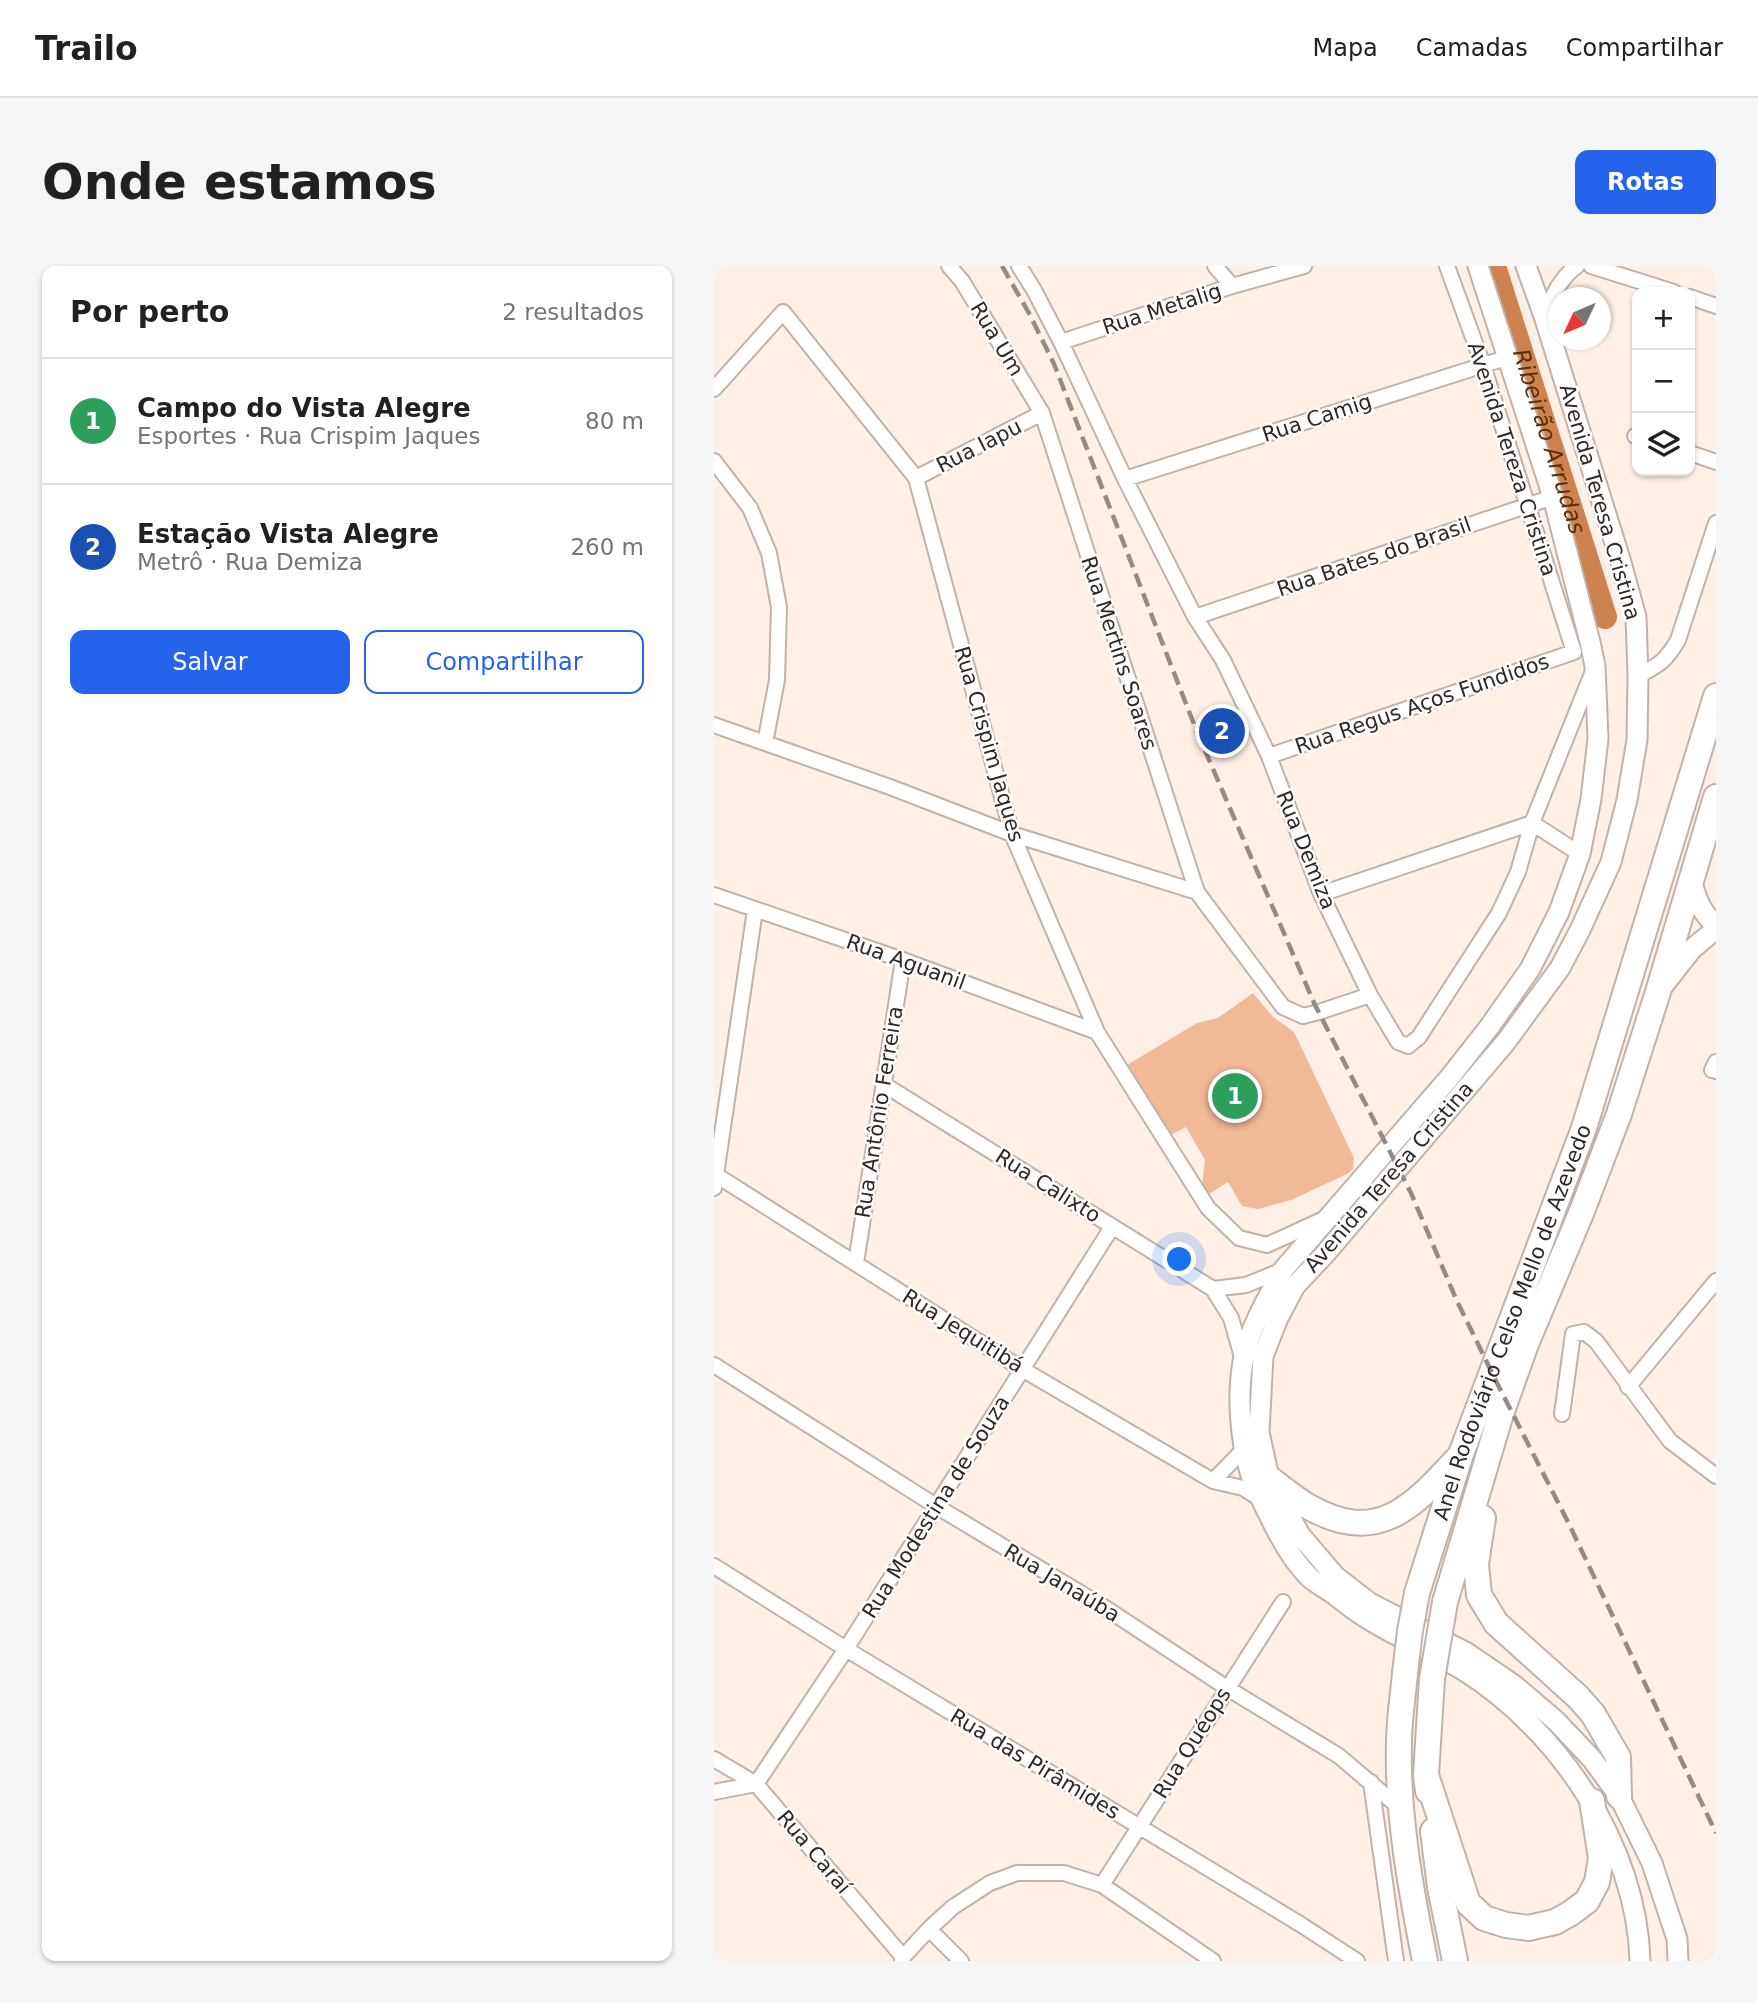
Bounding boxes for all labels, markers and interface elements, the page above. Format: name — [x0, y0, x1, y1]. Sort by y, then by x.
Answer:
text: Trailo — [35, 29, 138, 68]
text: Mapa — [1312, 34, 1378, 62]
text: Camadas — [1416, 34, 1528, 62]
text: Compartilhar — [1566, 34, 1723, 62]
button: Rotas — [1575, 150, 1716, 214]
text: Onde estamos — [42, 154, 437, 211]
street label: Rua Metalig — [1099, 278, 1225, 340]
north arrow — [1548, 287, 1611, 350]
map controls — [1632, 287, 1695, 476]
button: + — [1632, 287, 1695, 350]
text: Por perto — [70, 294, 229, 329]
street label: Rua Um — [966, 298, 1028, 380]
text: 2 resultados — [502, 299, 644, 325]
street label: Avenida Tereza Cristina — [1463, 339, 1561, 579]
water label: Ribeirão Arrudas — [1508, 346, 1591, 537]
button: − — [1632, 350, 1695, 413]
street label: Avenida Teresa Cristina — [1555, 381, 1645, 623]
street label: Rua Camig — [1259, 389, 1375, 447]
text: Campo do Vista Alegre — [137, 393, 471, 423]
text: 1 — [85, 408, 101, 434]
text: 80 m — [585, 408, 644, 434]
button: layers — [1632, 413, 1695, 476]
street label: Rua Iapu — [932, 414, 1026, 478]
text: Esportes · Rua Crispim Jaques — [137, 423, 480, 449]
street label: Rua Bates do Brasil — [1274, 512, 1474, 602]
text: Estação Vista Alegre — [137, 519, 439, 549]
text: 2 — [85, 534, 101, 560]
text: 260 m — [570, 534, 644, 560]
text: Metrô · Rua Demiza — [137, 549, 363, 575]
street label: Rua Mertins Soares — [1076, 553, 1162, 753]
button: Salvar — [70, 630, 350, 694]
button: Compartilhar — [364, 630, 644, 694]
street label: Rua Crispim Jaques — [950, 643, 1028, 845]
street label: Rua Regus Aços Fundidos — [1292, 649, 1552, 759]
pin: 2 — [1199, 705, 1245, 757]
street label: Rua Demiza — [1271, 787, 1341, 913]
street label: Rua Aguanil — [843, 929, 969, 995]
street label: Rua Antônio Ferreira — [850, 1004, 908, 1220]
pin: 1 — [1212, 1070, 1258, 1122]
street label: Avenida Teresa Cristina — [1300, 1077, 1478, 1277]
street label: Anel Rodoviário Celso Mello de Azevedo — [1429, 1121, 1596, 1523]
street label: Rua Calixto — [991, 1144, 1105, 1228]
your location — [1162, 1242, 1196, 1276]
street label: Rua Jequitibá — [898, 1284, 1028, 1378]
street label: Rua Modestina de Souza — [857, 1391, 1015, 1623]
street label: Rua Janaúba — [1000, 1539, 1124, 1627]
street label: Rua Quéops — [1148, 1683, 1236, 1803]
street label: Rua das Pirâmides — [946, 1704, 1124, 1824]
street label: Rua Caraí — [772, 1805, 857, 1899]

